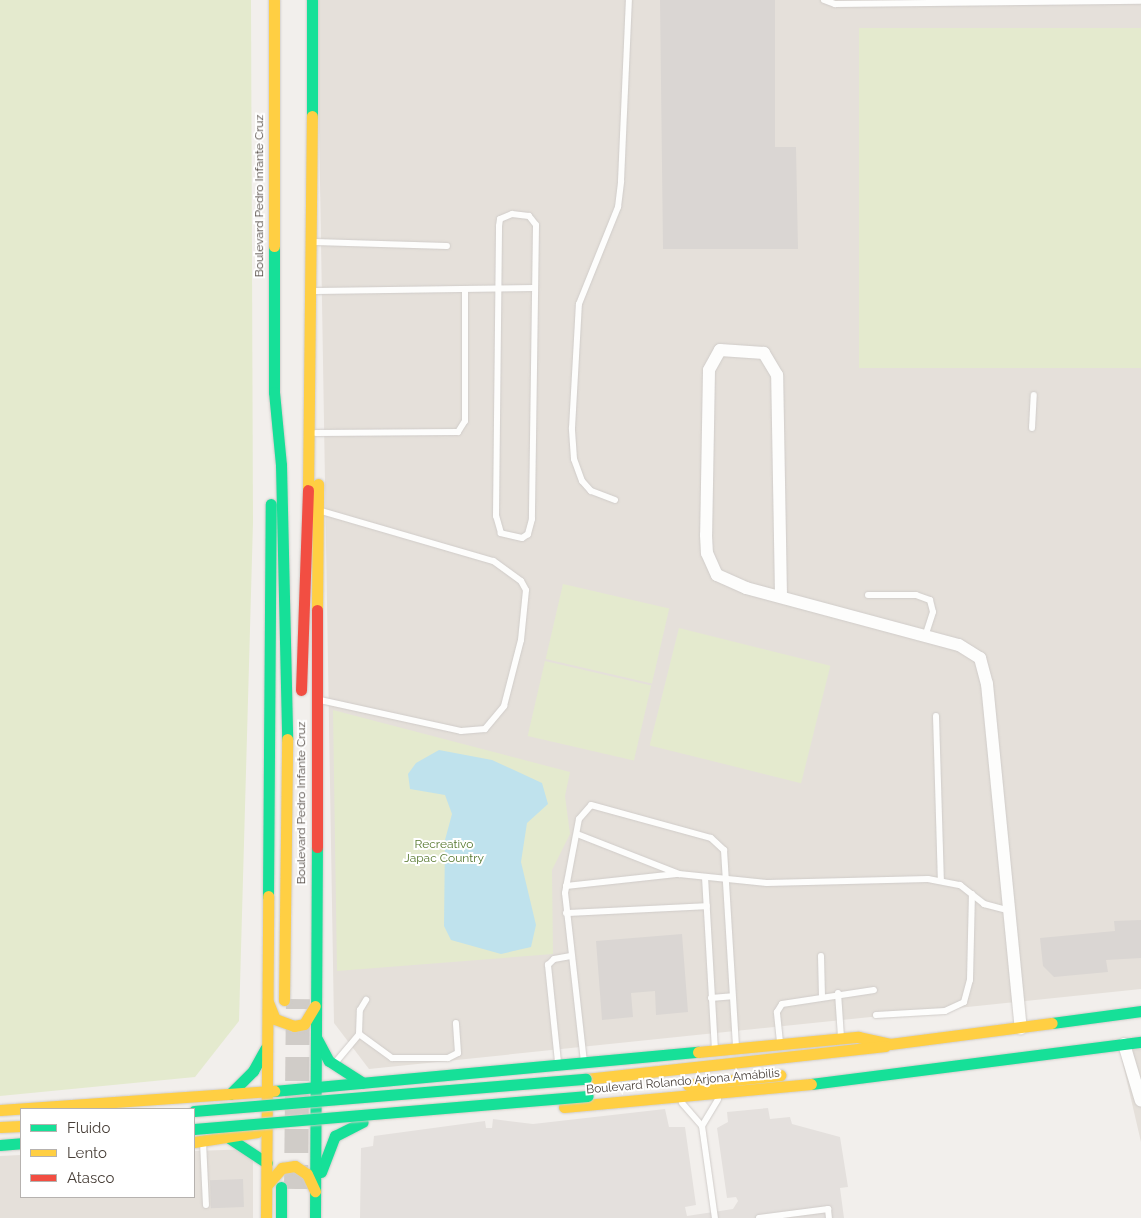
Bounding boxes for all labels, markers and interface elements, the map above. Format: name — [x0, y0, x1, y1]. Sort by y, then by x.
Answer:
street label: Boulevard Pedro Infante Cruz — [253, 115, 267, 277]
street label: Boulevard Pedro Infante Cruz — [295, 722, 309, 884]
park label: Recreativo Japac Country — [404, 838, 484, 866]
street label: Boulevard Rolando Arjona Amábilis — [585, 1066, 781, 1098]
legend — [20, 1108, 195, 1198]
text: Fluido — [67, 1119, 110, 1137]
text: Lento — [67, 1144, 107, 1162]
text: Atasco — [67, 1169, 114, 1187]

